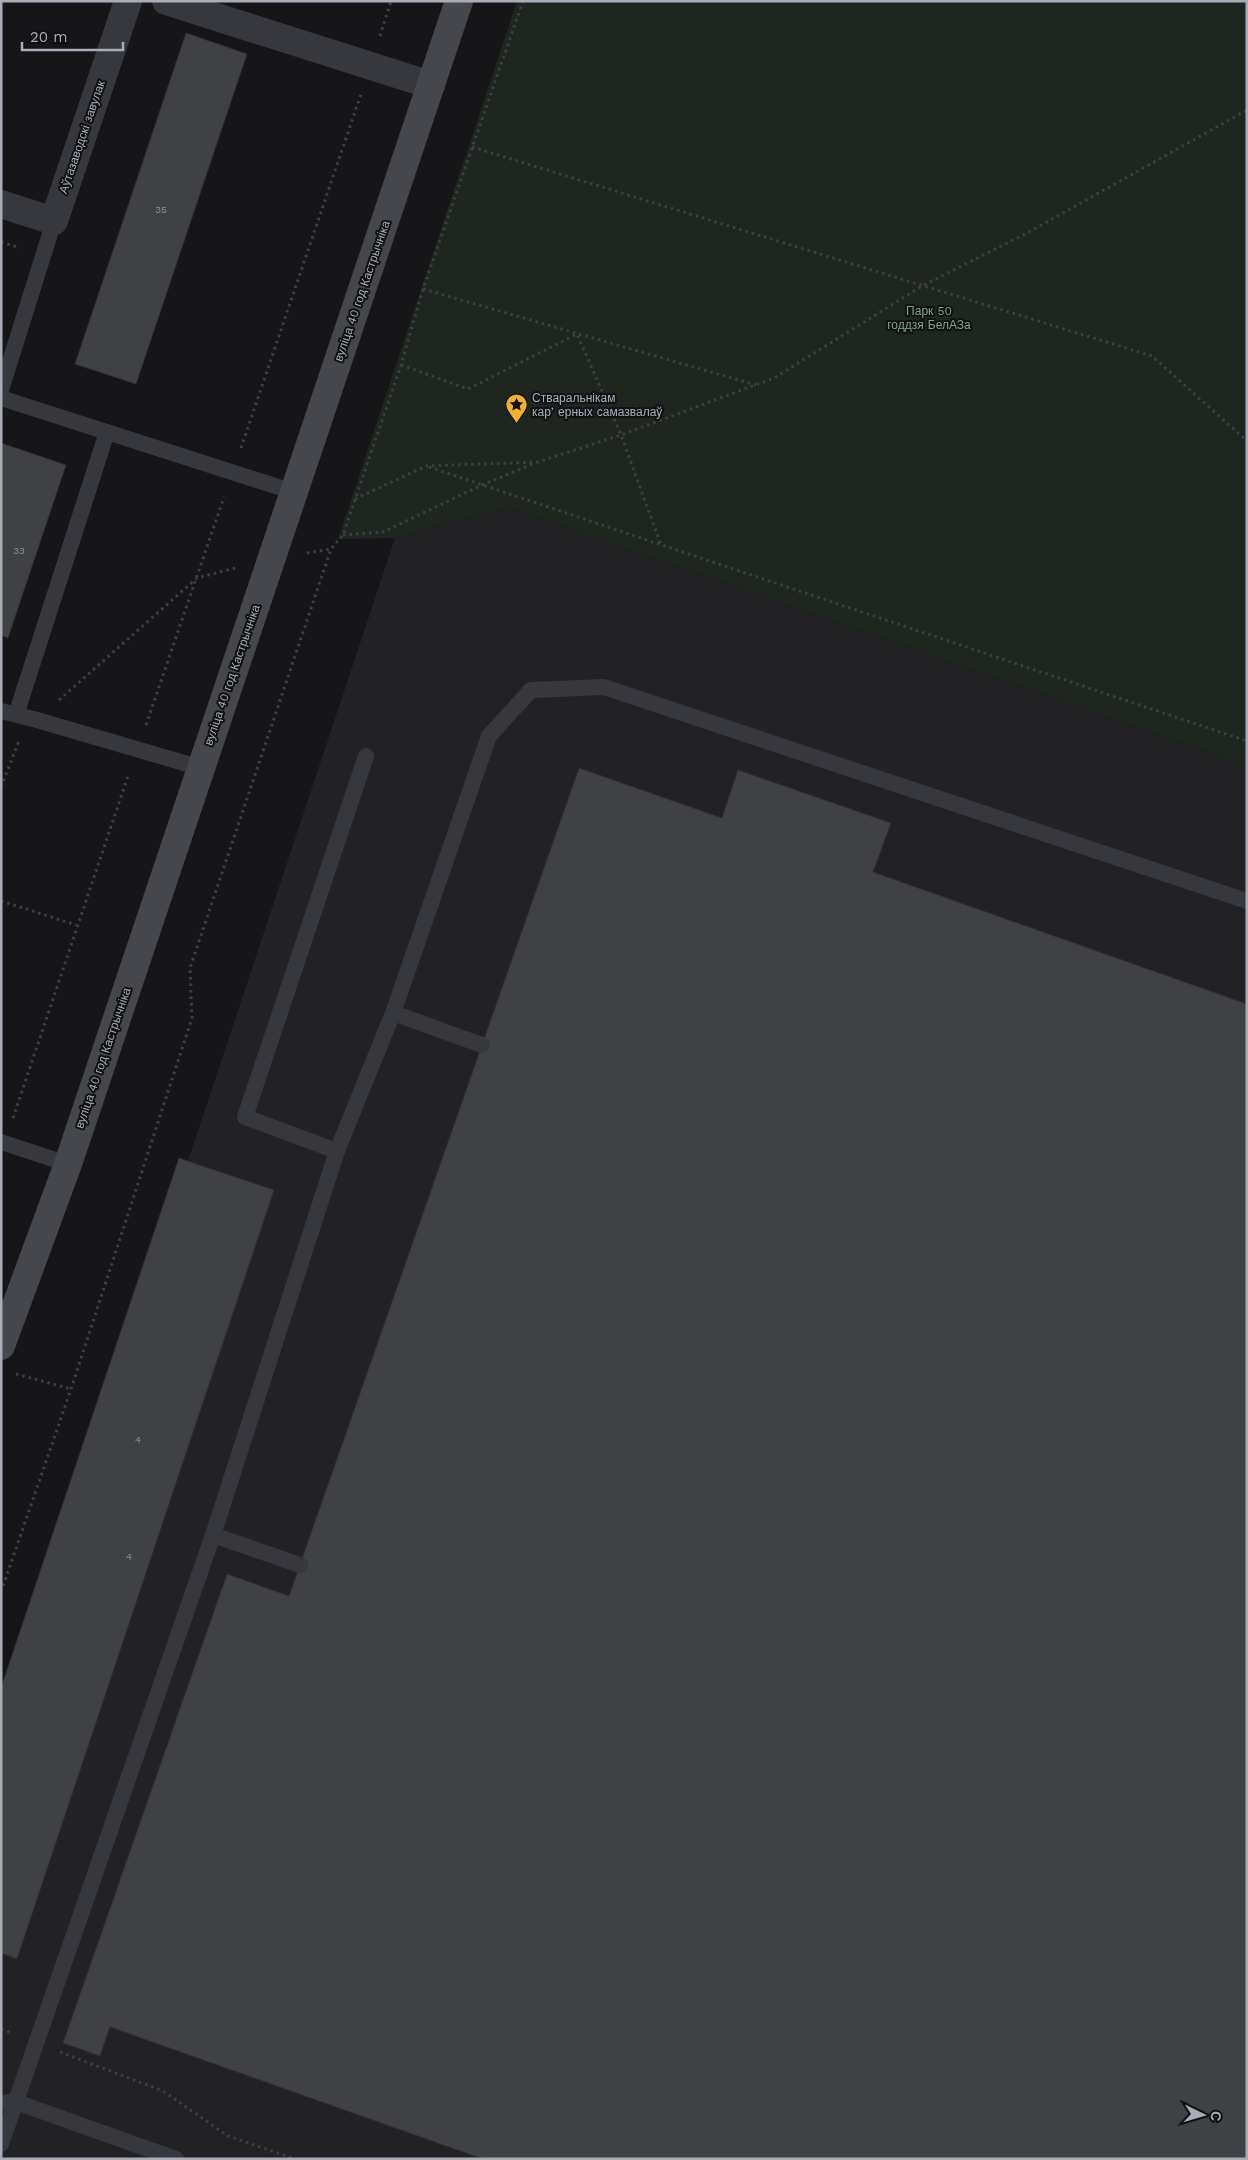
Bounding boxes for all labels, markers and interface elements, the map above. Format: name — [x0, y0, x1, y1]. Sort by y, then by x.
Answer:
scale bar — [22, 20, 124, 52]
text: 20 m — [30, 28, 68, 46]
street label: Аўтазаводскі завулак — [56, 78, 108, 195]
house number: 35 — [155, 204, 167, 215]
street label: вуліца 40 год Кастрычніка — [331, 219, 393, 363]
park label: Парк 50 годдзя БелАЗа — [887, 304, 971, 332]
place label: Стваральнікам карʼерных самазвалаў — [532, 391, 662, 419]
place icon: Стваральнікам карʼерных самазвалаў — [504, 393, 528, 424]
house number: 33 — [13, 545, 25, 556]
street label: вуліца 40 год Кастрычніка — [201, 603, 263, 747]
street label: вуліца 40 год Кастрычніка — [72, 986, 134, 1130]
house number: 4 — [135, 1434, 141, 1445]
house number: 4 — [126, 1551, 132, 1562]
north arrow — [1178, 2090, 1228, 2140]
text: С — [1208, 2110, 1224, 2122]

